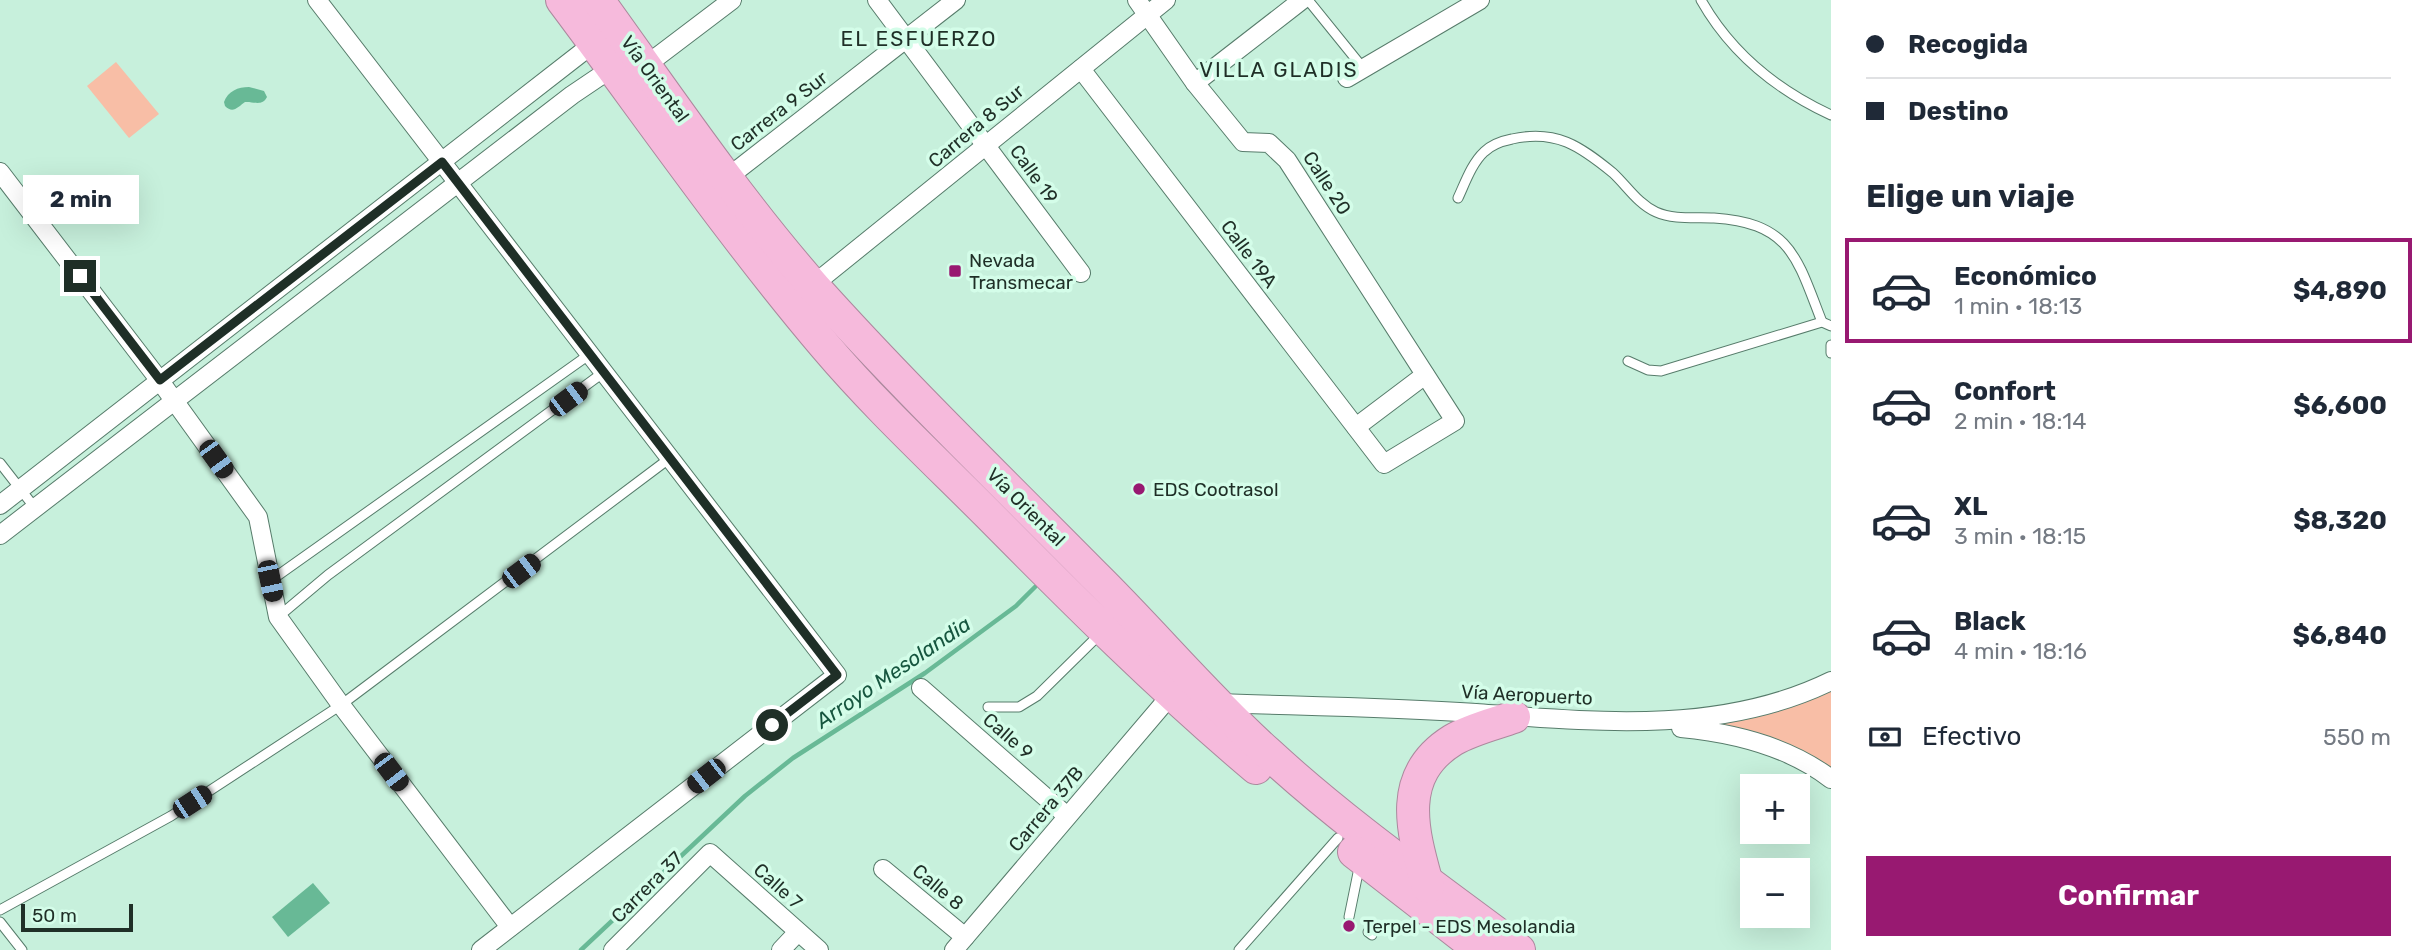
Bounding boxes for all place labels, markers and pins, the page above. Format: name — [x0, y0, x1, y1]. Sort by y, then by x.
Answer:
place label: Nevada Transmecar — [969, 249, 1074, 294]
marker: Nevada Transmecar — [947, 263, 963, 279]
place label: EDS Cootrasol — [1153, 478, 1279, 501]
marker: EDS Cootrasol — [1131, 481, 1147, 497]
place label: Terpel - EDS Mesolandia — [1363, 915, 1576, 938]
marker: Terpel - EDS Mesolandia — [1341, 918, 1357, 934]

